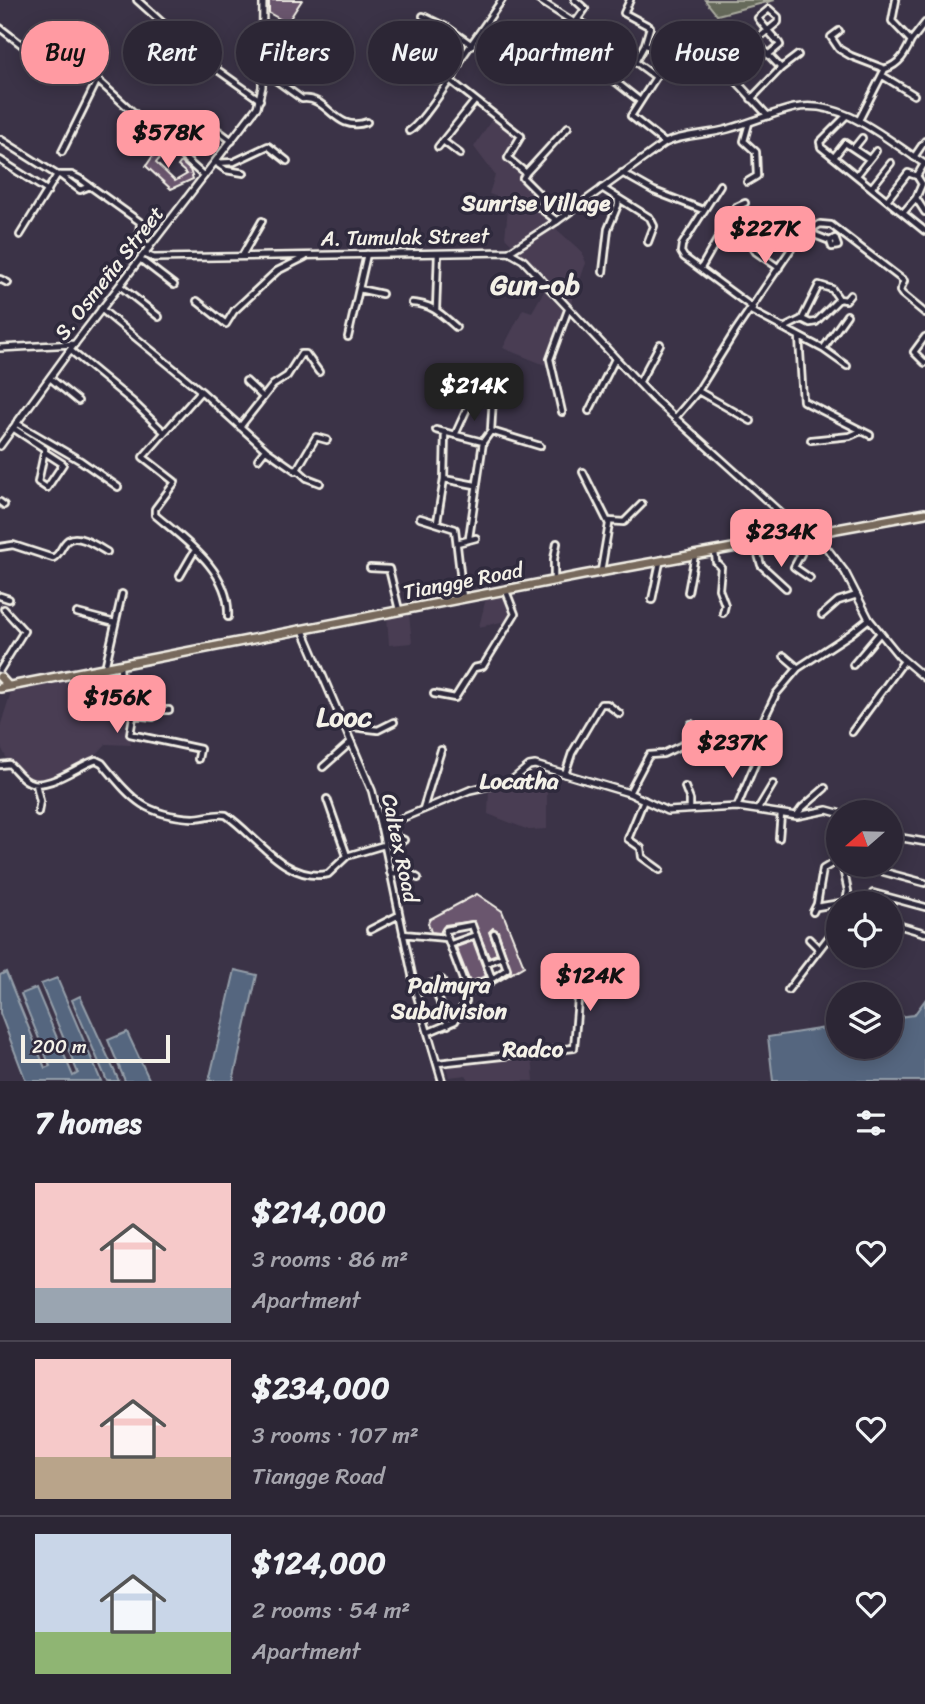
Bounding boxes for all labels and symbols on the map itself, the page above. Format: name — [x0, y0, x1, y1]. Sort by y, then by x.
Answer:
pin: $578K — [119, 110, 217, 170]
district label: Sunrise Village — [461, 183, 611, 224]
street label: S. Osmeña Street — [44, 197, 174, 349]
pin: $227K — [716, 206, 814, 266]
street label: A. Tumulak Street — [320, 217, 491, 257]
district label: Gun-ob — [490, 260, 580, 309]
pin: $214K — [425, 364, 523, 423]
pin: $234K — [732, 510, 830, 569]
street label: Tiangge Road — [400, 550, 528, 611]
pin: $156K — [68, 676, 166, 735]
district label: Looc — [316, 692, 373, 741]
pin: $237K — [683, 720, 781, 780]
district label: Locatha — [480, 761, 559, 802]
street label: Caltex Road — [370, 790, 430, 908]
north arrow — [826, 800, 903, 877]
pin: $124K — [541, 954, 639, 1013]
district label: Palmyra Subdivision — [390, 965, 508, 1032]
district label: Radco — [502, 1029, 564, 1070]
scale bar — [21, 1032, 170, 1064]

